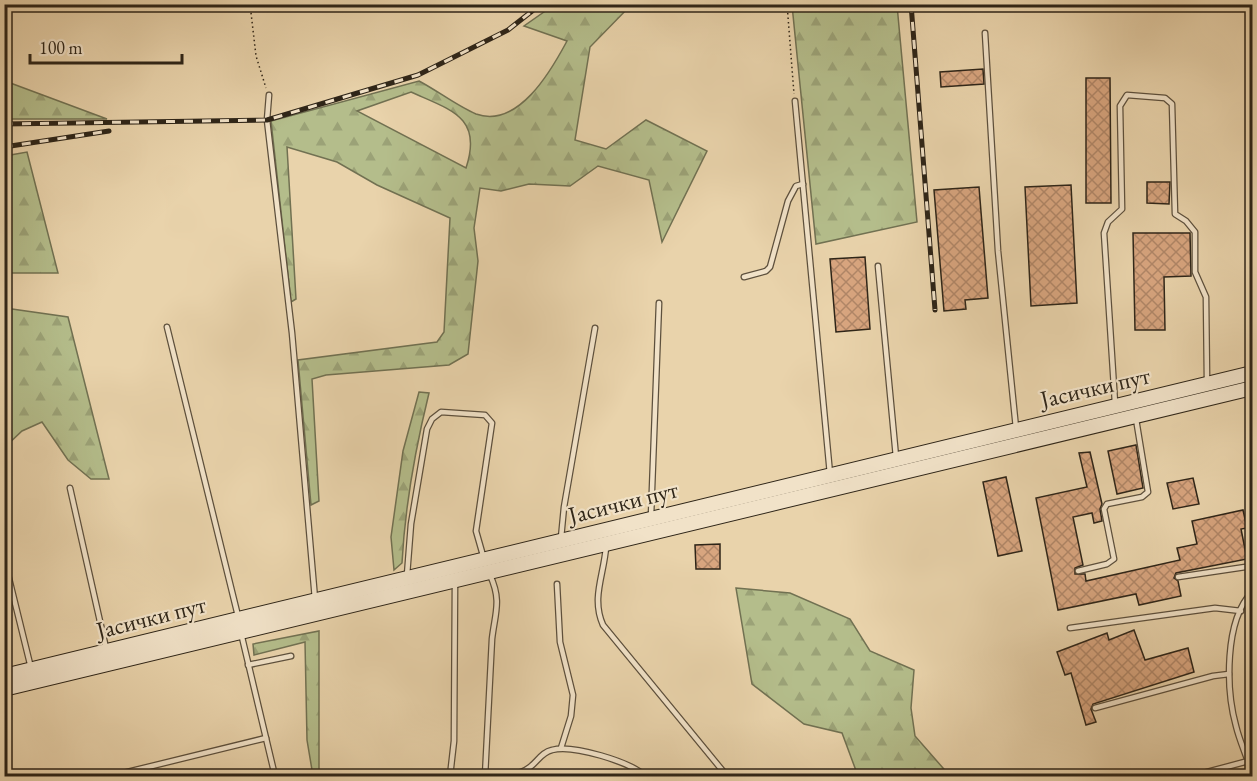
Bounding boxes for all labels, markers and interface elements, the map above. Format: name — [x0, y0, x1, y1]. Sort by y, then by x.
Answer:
scale bar — [30, 27, 182, 65]
text: 100 m — [39, 36, 83, 59]
street label: Јасички пут — [1035, 359, 1153, 415]
street label: Јасички пут — [563, 473, 681, 531]
street label: Јасички пут — [91, 588, 209, 646]

